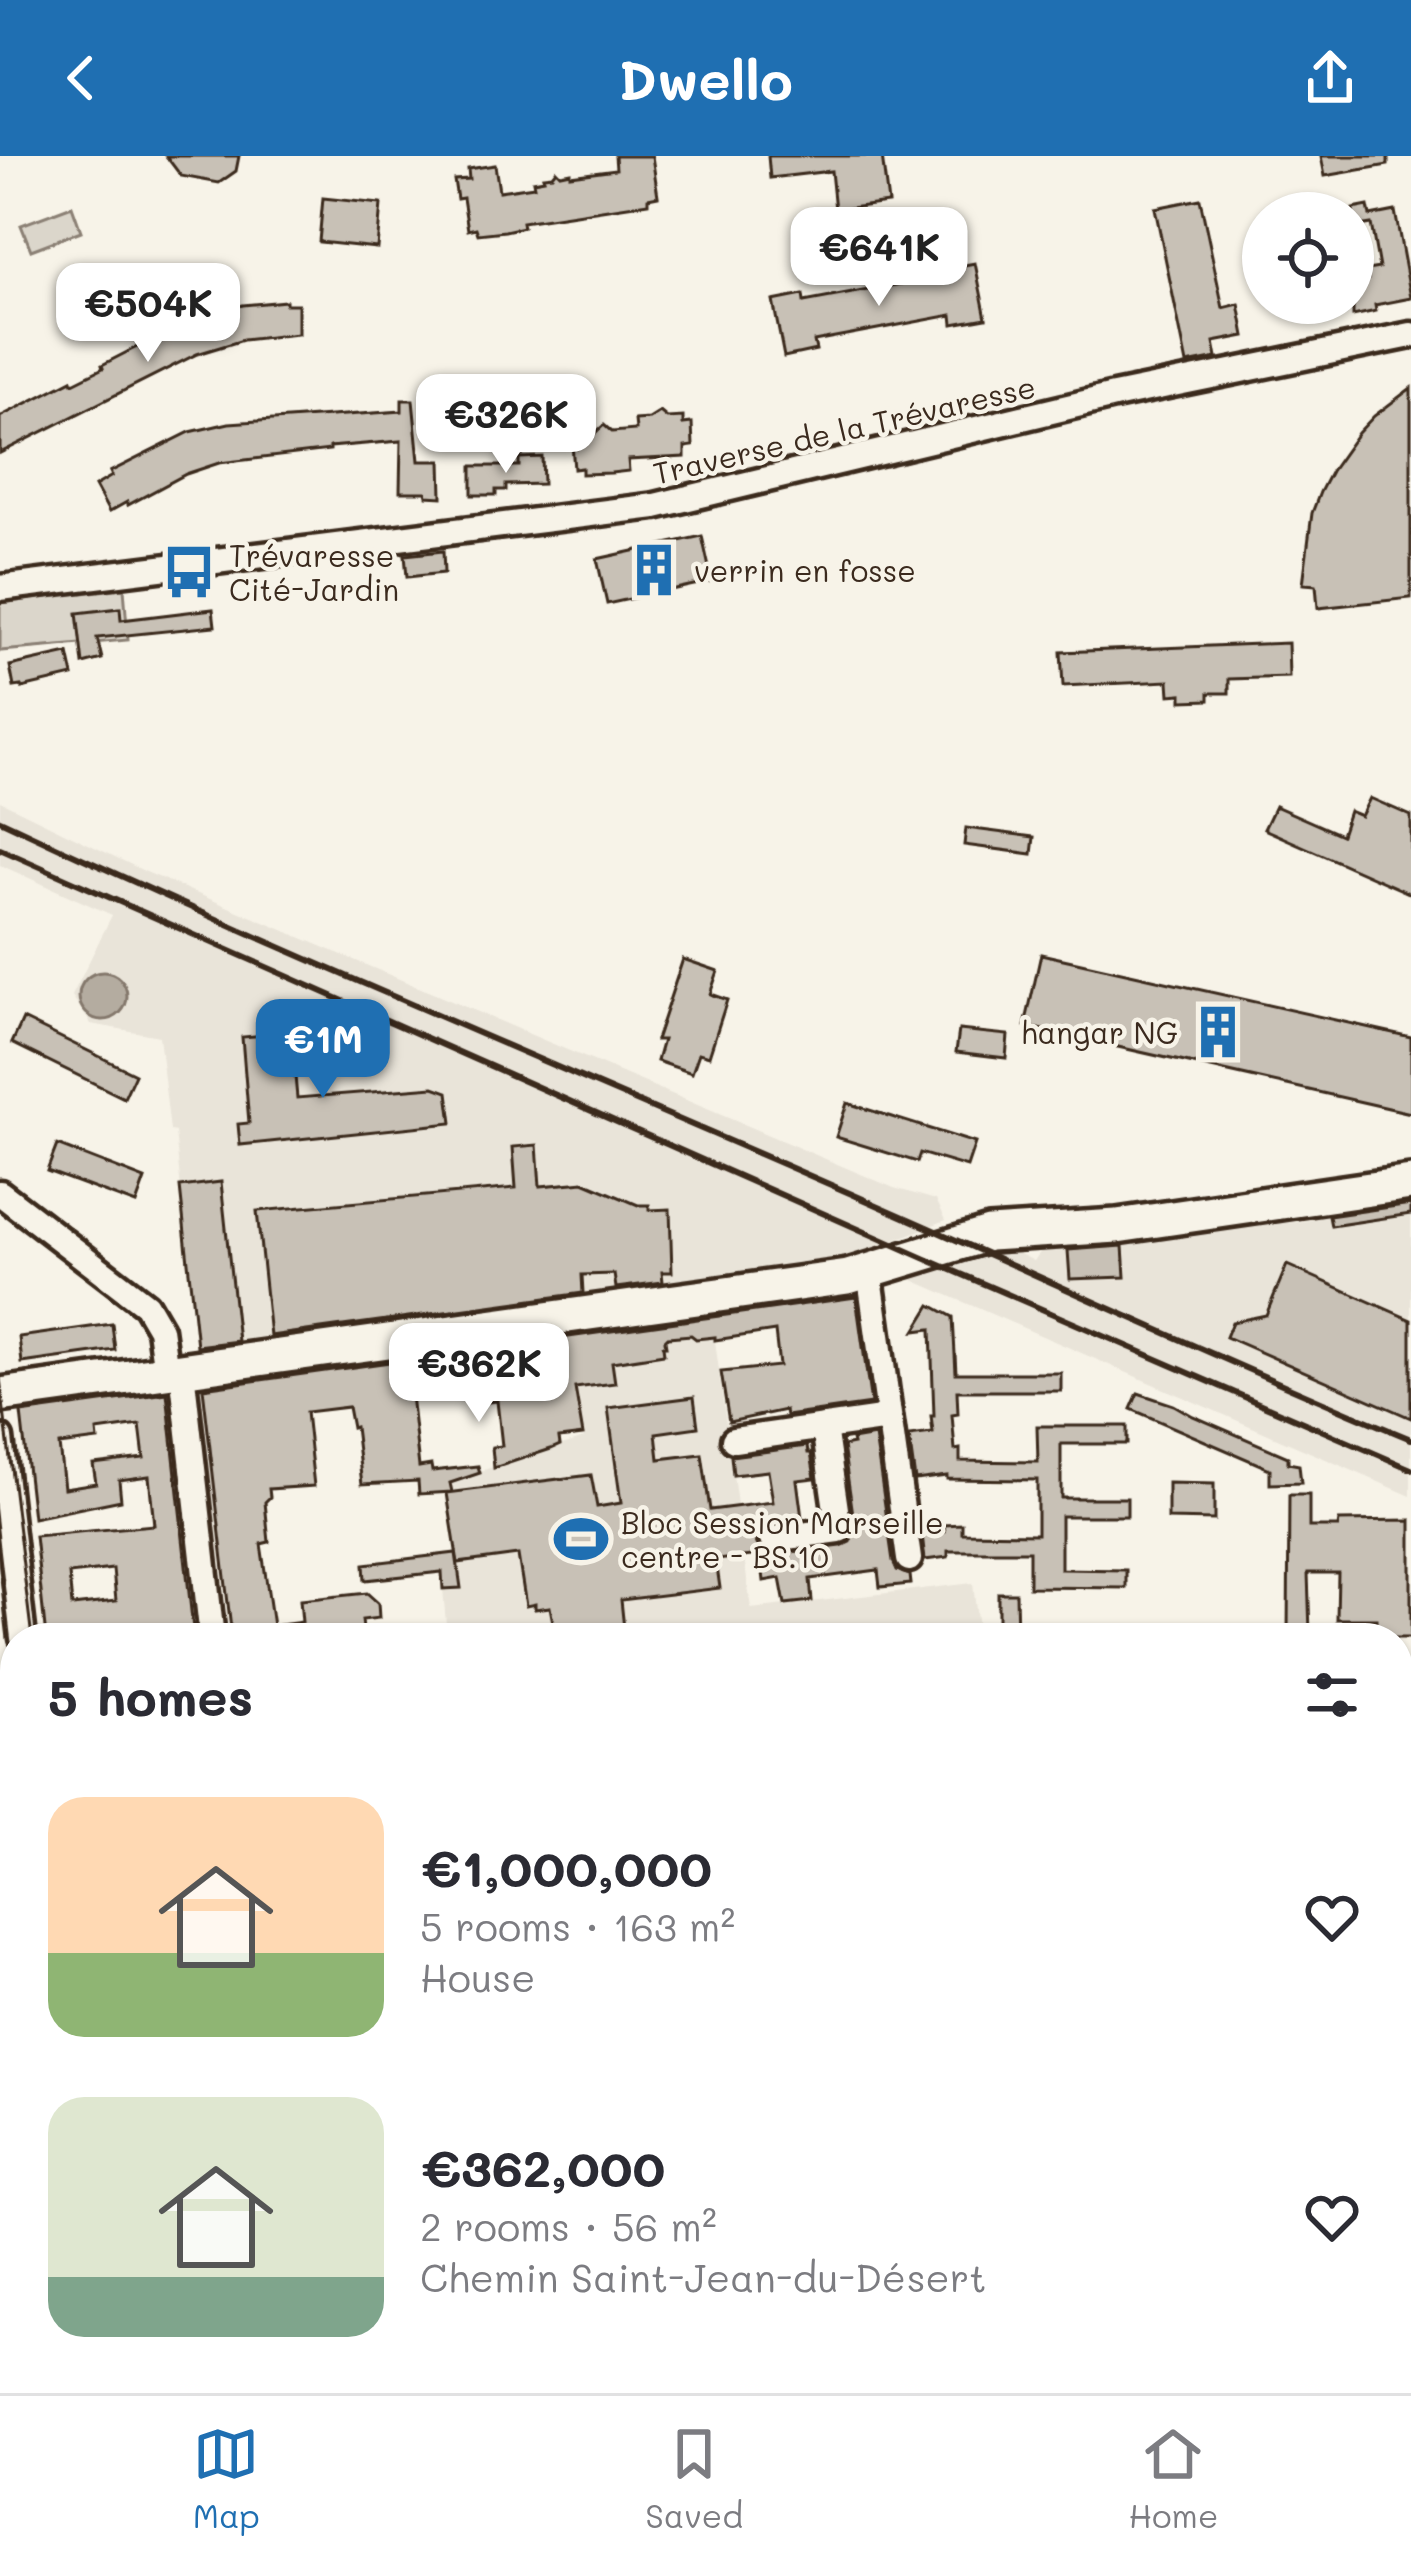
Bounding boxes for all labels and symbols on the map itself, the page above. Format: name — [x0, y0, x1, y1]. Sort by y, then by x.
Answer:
pin: €641K — [795, 207, 963, 309]
pin: €504K — [64, 263, 232, 365]
street label: Traverse de la Trévaresse — [649, 366, 1039, 492]
pin: €326K — [422, 374, 590, 476]
place label: Trévaresse Cité-Jardin — [229, 535, 399, 609]
building icon: verrin en fosse — [625, 541, 683, 599]
bus stop icon: Trévaresse Cité-Jardin — [160, 543, 218, 601]
place label: verrin en fosse — [694, 550, 916, 590]
pin: €1M — [265, 999, 381, 1101]
building icon: hangar NG — [1189, 1003, 1247, 1061]
place label: hangar NG — [1021, 1012, 1178, 1052]
pin: €362K — [395, 1323, 563, 1425]
place label: Bloc Session Marseille centre - BS.10 — [621, 1502, 944, 1576]
sports icon: Bloc Session Marseille centre - BS.10 — [552, 1510, 610, 1568]

